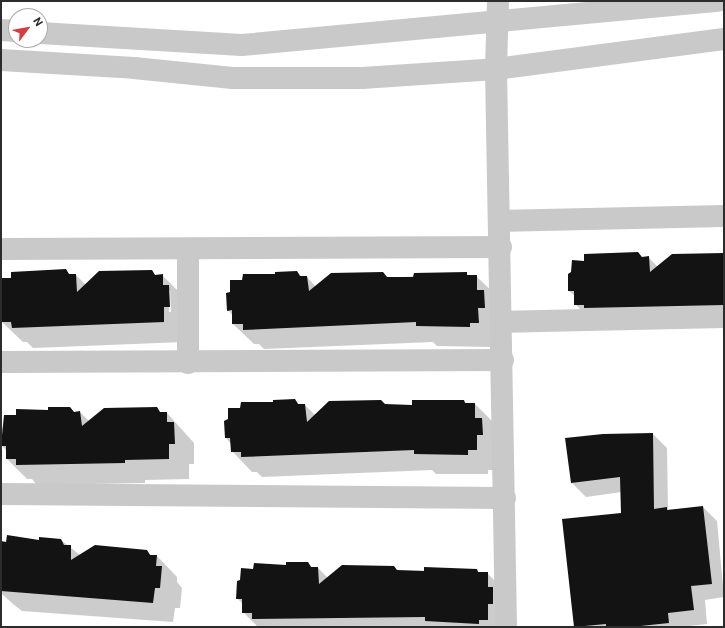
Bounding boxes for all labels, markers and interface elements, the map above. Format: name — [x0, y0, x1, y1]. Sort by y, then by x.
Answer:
north arrow — [8, 8, 48, 48]
text: N — [30, 15, 45, 29]

